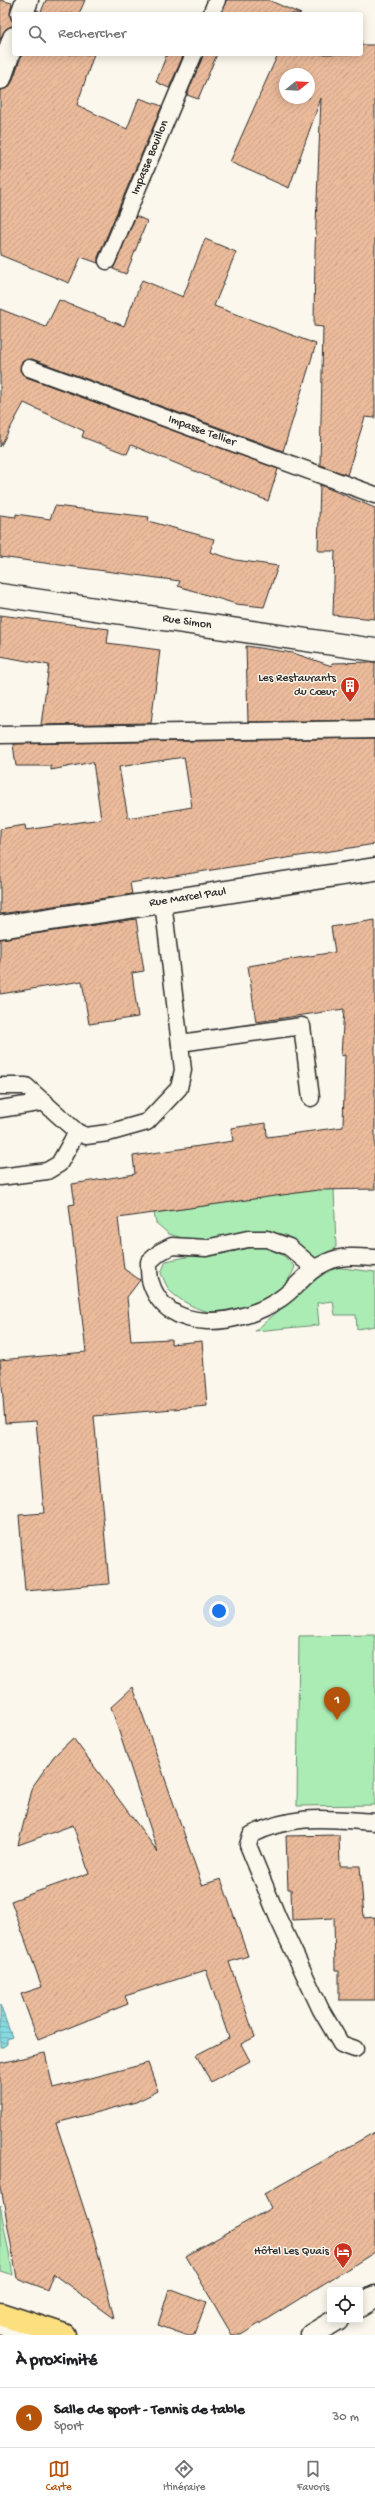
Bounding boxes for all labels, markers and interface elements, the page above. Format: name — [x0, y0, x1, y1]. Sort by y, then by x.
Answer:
search box — [12, 12, 363, 56]
icon: search — [26, 23, 48, 45]
text: Rechercher — [58, 25, 126, 43]
north arrow — [279, 68, 315, 104]
street label: Impasse Bouillon — [128, 118, 172, 197]
street label: Impasse Tellier — [166, 413, 239, 451]
street label: Rue Simon — [161, 612, 213, 633]
place label: Les Restaurants du Cœur — [258, 672, 338, 700]
building icon: Les Restaurants du Cœur — [339, 675, 361, 703]
street label: Rue Marcel Paul — [148, 885, 228, 911]
your location — [209, 1601, 229, 1621]
pin: 1 — [324, 1687, 350, 1720]
hotel icon: Hôtel Les Quais — [332, 2241, 354, 2269]
place label: Hôtel Les Quais — [254, 2245, 330, 2259]
map controls — [327, 2287, 363, 2323]
button: locate — [327, 2287, 363, 2323]
text: À proximité — [16, 2351, 97, 2371]
text: Salle de sport - Tennis de table — [54, 2401, 245, 2419]
text: 1 — [26, 2410, 32, 2425]
text: 30 m — [333, 2410, 359, 2425]
text: Sport — [54, 2419, 83, 2434]
tab: Carte — [46, 2458, 72, 2494]
tab: Itinéraire — [163, 2458, 205, 2494]
tab: Favoris — [297, 2458, 329, 2494]

